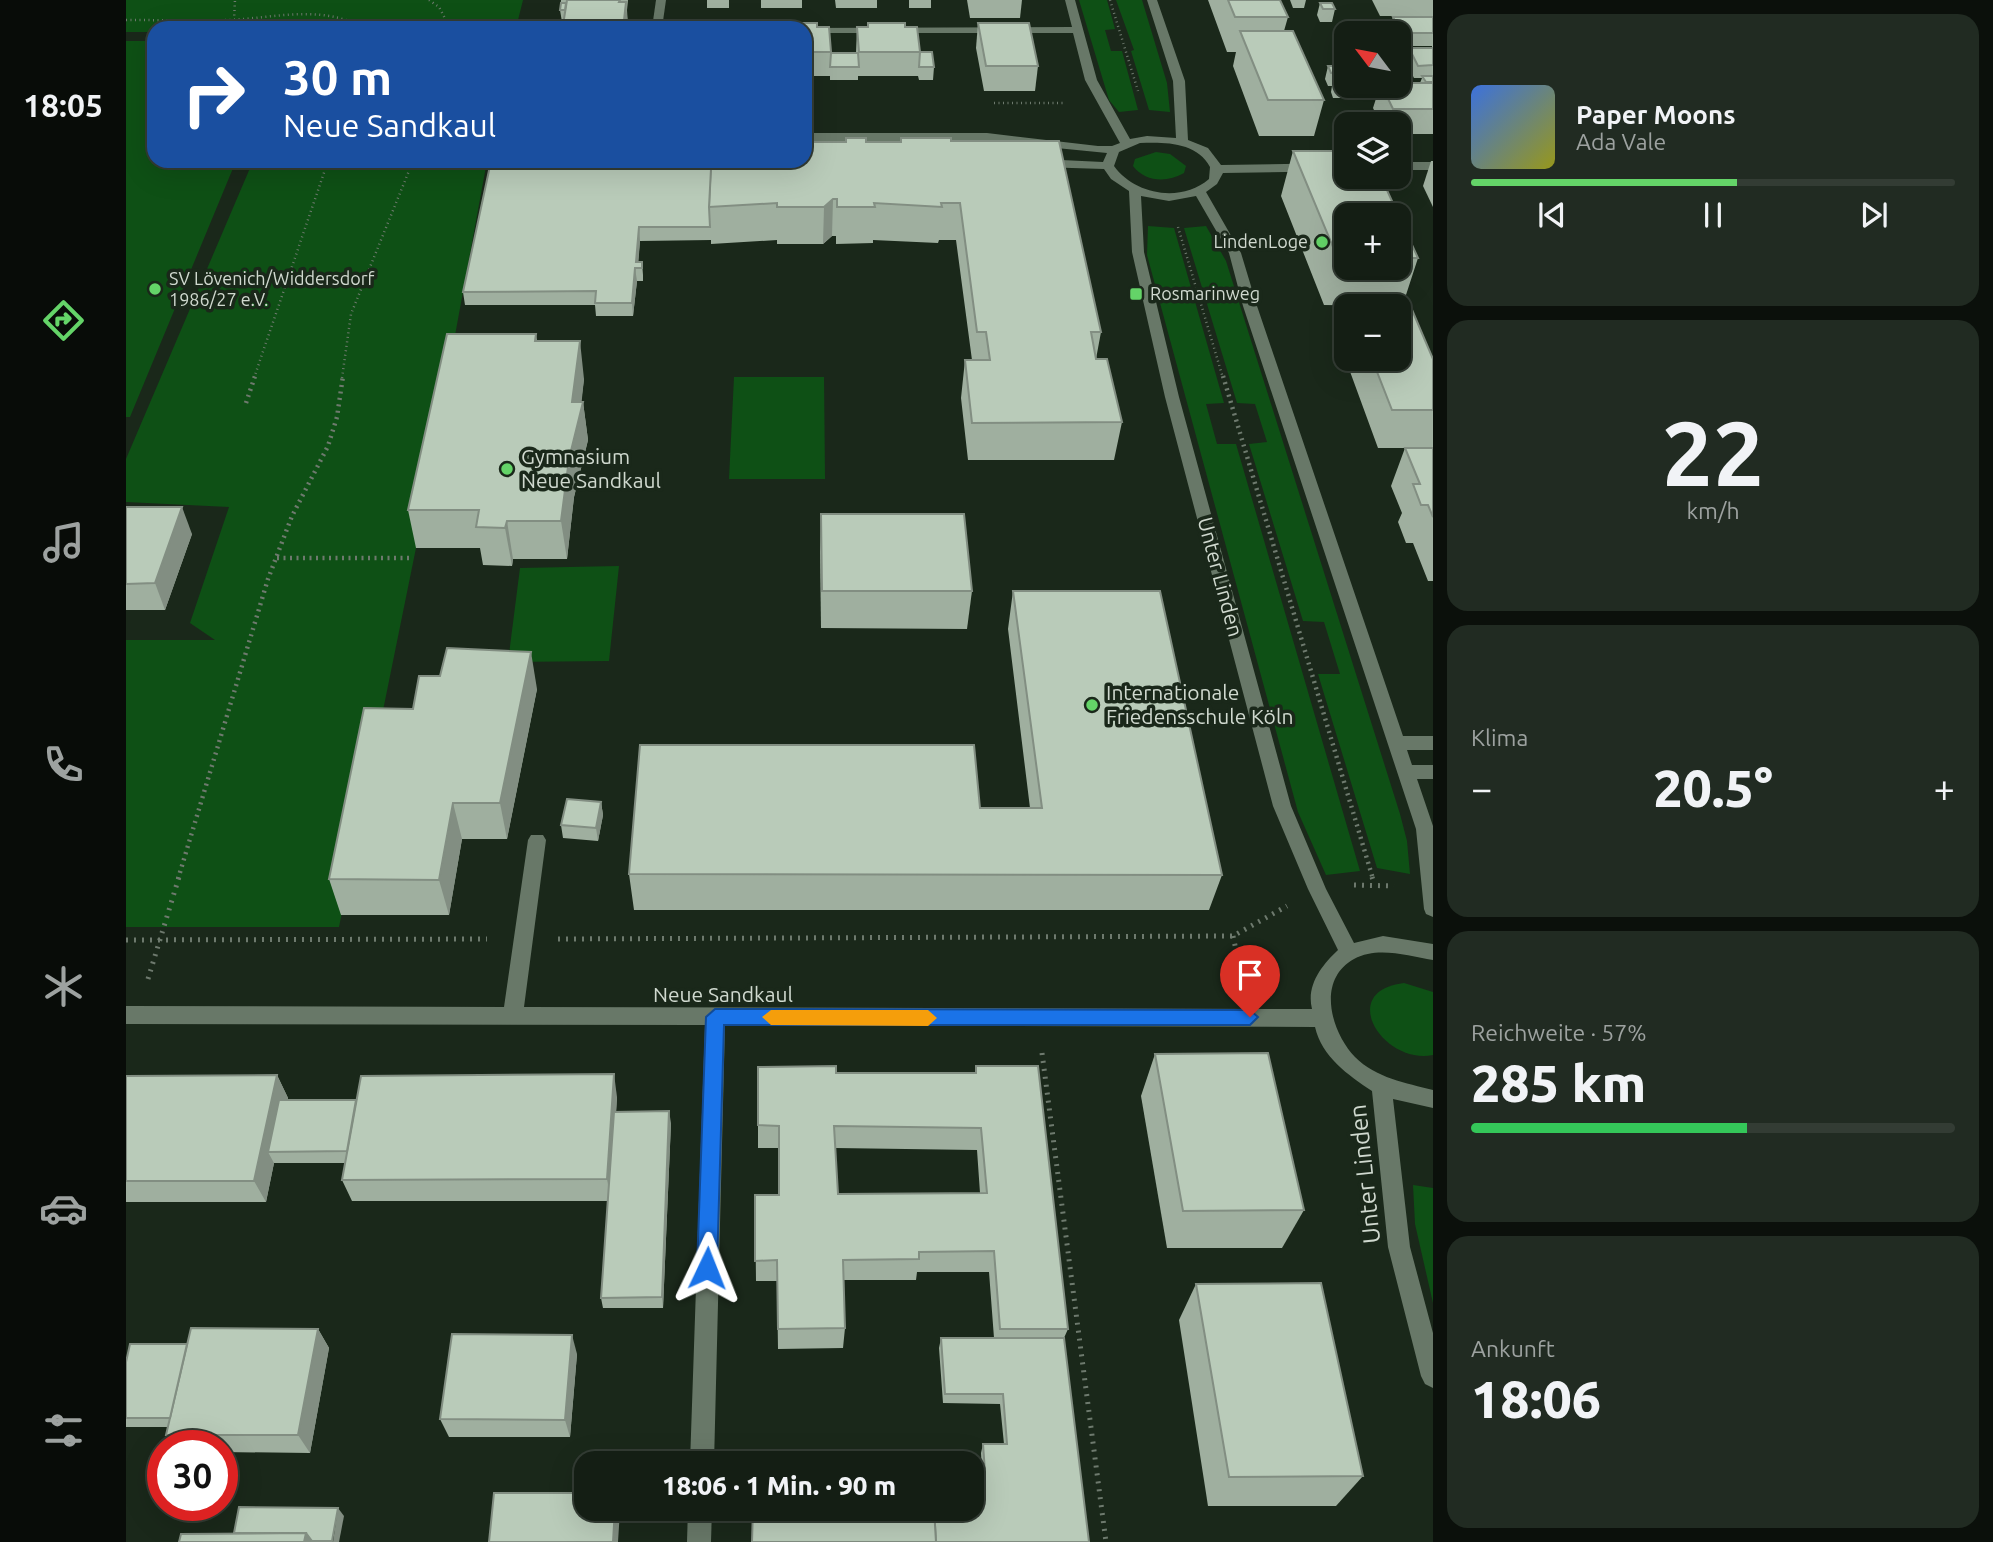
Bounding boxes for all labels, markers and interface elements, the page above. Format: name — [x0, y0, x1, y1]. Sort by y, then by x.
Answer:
north arrow — [1334, 21, 1410, 98]
map controls — [1334, 21, 1411, 371]
icon: right — [168, 49, 259, 140]
text: 30 m — [283, 49, 392, 104]
text: 18:05 — [23, 87, 103, 123]
text: Paper Moons — [1576, 100, 1735, 129]
text: Neue Sandkaul — [283, 107, 496, 143]
button: layers — [1334, 112, 1411, 189]
text: Ada Vale — [1576, 129, 1666, 154]
icon: previous — [1533, 196, 1571, 234]
icon: pause — [1694, 196, 1732, 234]
icon: next — [1855, 196, 1893, 234]
button: + — [1334, 203, 1411, 280]
place label: LindenLoge — [1213, 231, 1308, 251]
marker: LindenLoge — [1314, 234, 1330, 250]
place label: SV Lövenich/Widdersdorf 1986/27 e.V. — [169, 268, 375, 309]
marker: SV Lövenich/Widdersdorf 1986/27 e.V. — [147, 281, 163, 297]
place label: Rosmarinweg — [1150, 283, 1260, 303]
marker: Rosmarinweg — [1128, 286, 1144, 302]
button: − — [1334, 294, 1411, 371]
icon: directions — [39, 296, 88, 345]
text: 22 — [1662, 401, 1764, 503]
place label: Gymnasium Neue Sandkaul — [521, 444, 661, 492]
marker: Gymnasium Neue Sandkaul — [499, 461, 515, 477]
text: km/h — [1686, 498, 1740, 523]
street label: Unter Linden — [1194, 514, 1248, 639]
icon: music — [39, 518, 88, 567]
place label: Internationale Friedensschule Köln — [1106, 680, 1293, 728]
marker: Internationale Friedensschule Köln — [1084, 697, 1100, 713]
text: Klima — [1471, 725, 1528, 750]
icon: phone — [39, 740, 88, 789]
text: 20.5° — [1653, 759, 1773, 817]
text: − — [1471, 767, 1492, 809]
text: + — [1934, 767, 1955, 809]
pin — [1220, 945, 1280, 1017]
icon: arrive — [1231, 956, 1269, 994]
icon: climate — [39, 962, 88, 1011]
street label: Neue Sandkaul — [653, 982, 793, 1006]
text: Reichweite · 57% — [1471, 1020, 1647, 1045]
text: 285 km — [1471, 1054, 1646, 1112]
street label: Unter Linden — [1344, 1103, 1385, 1245]
icon: car — [39, 1184, 88, 1233]
position arrow — [670, 1231, 744, 1305]
text: Ankunft — [1471, 1336, 1555, 1361]
text: 18:06 — [1471, 1370, 1601, 1428]
icon: filters — [39, 1406, 88, 1455]
speed limit sign: 30 — [147, 1430, 238, 1521]
text: 18:06 · 1 Min. · 90 m — [662, 1471, 896, 1500]

